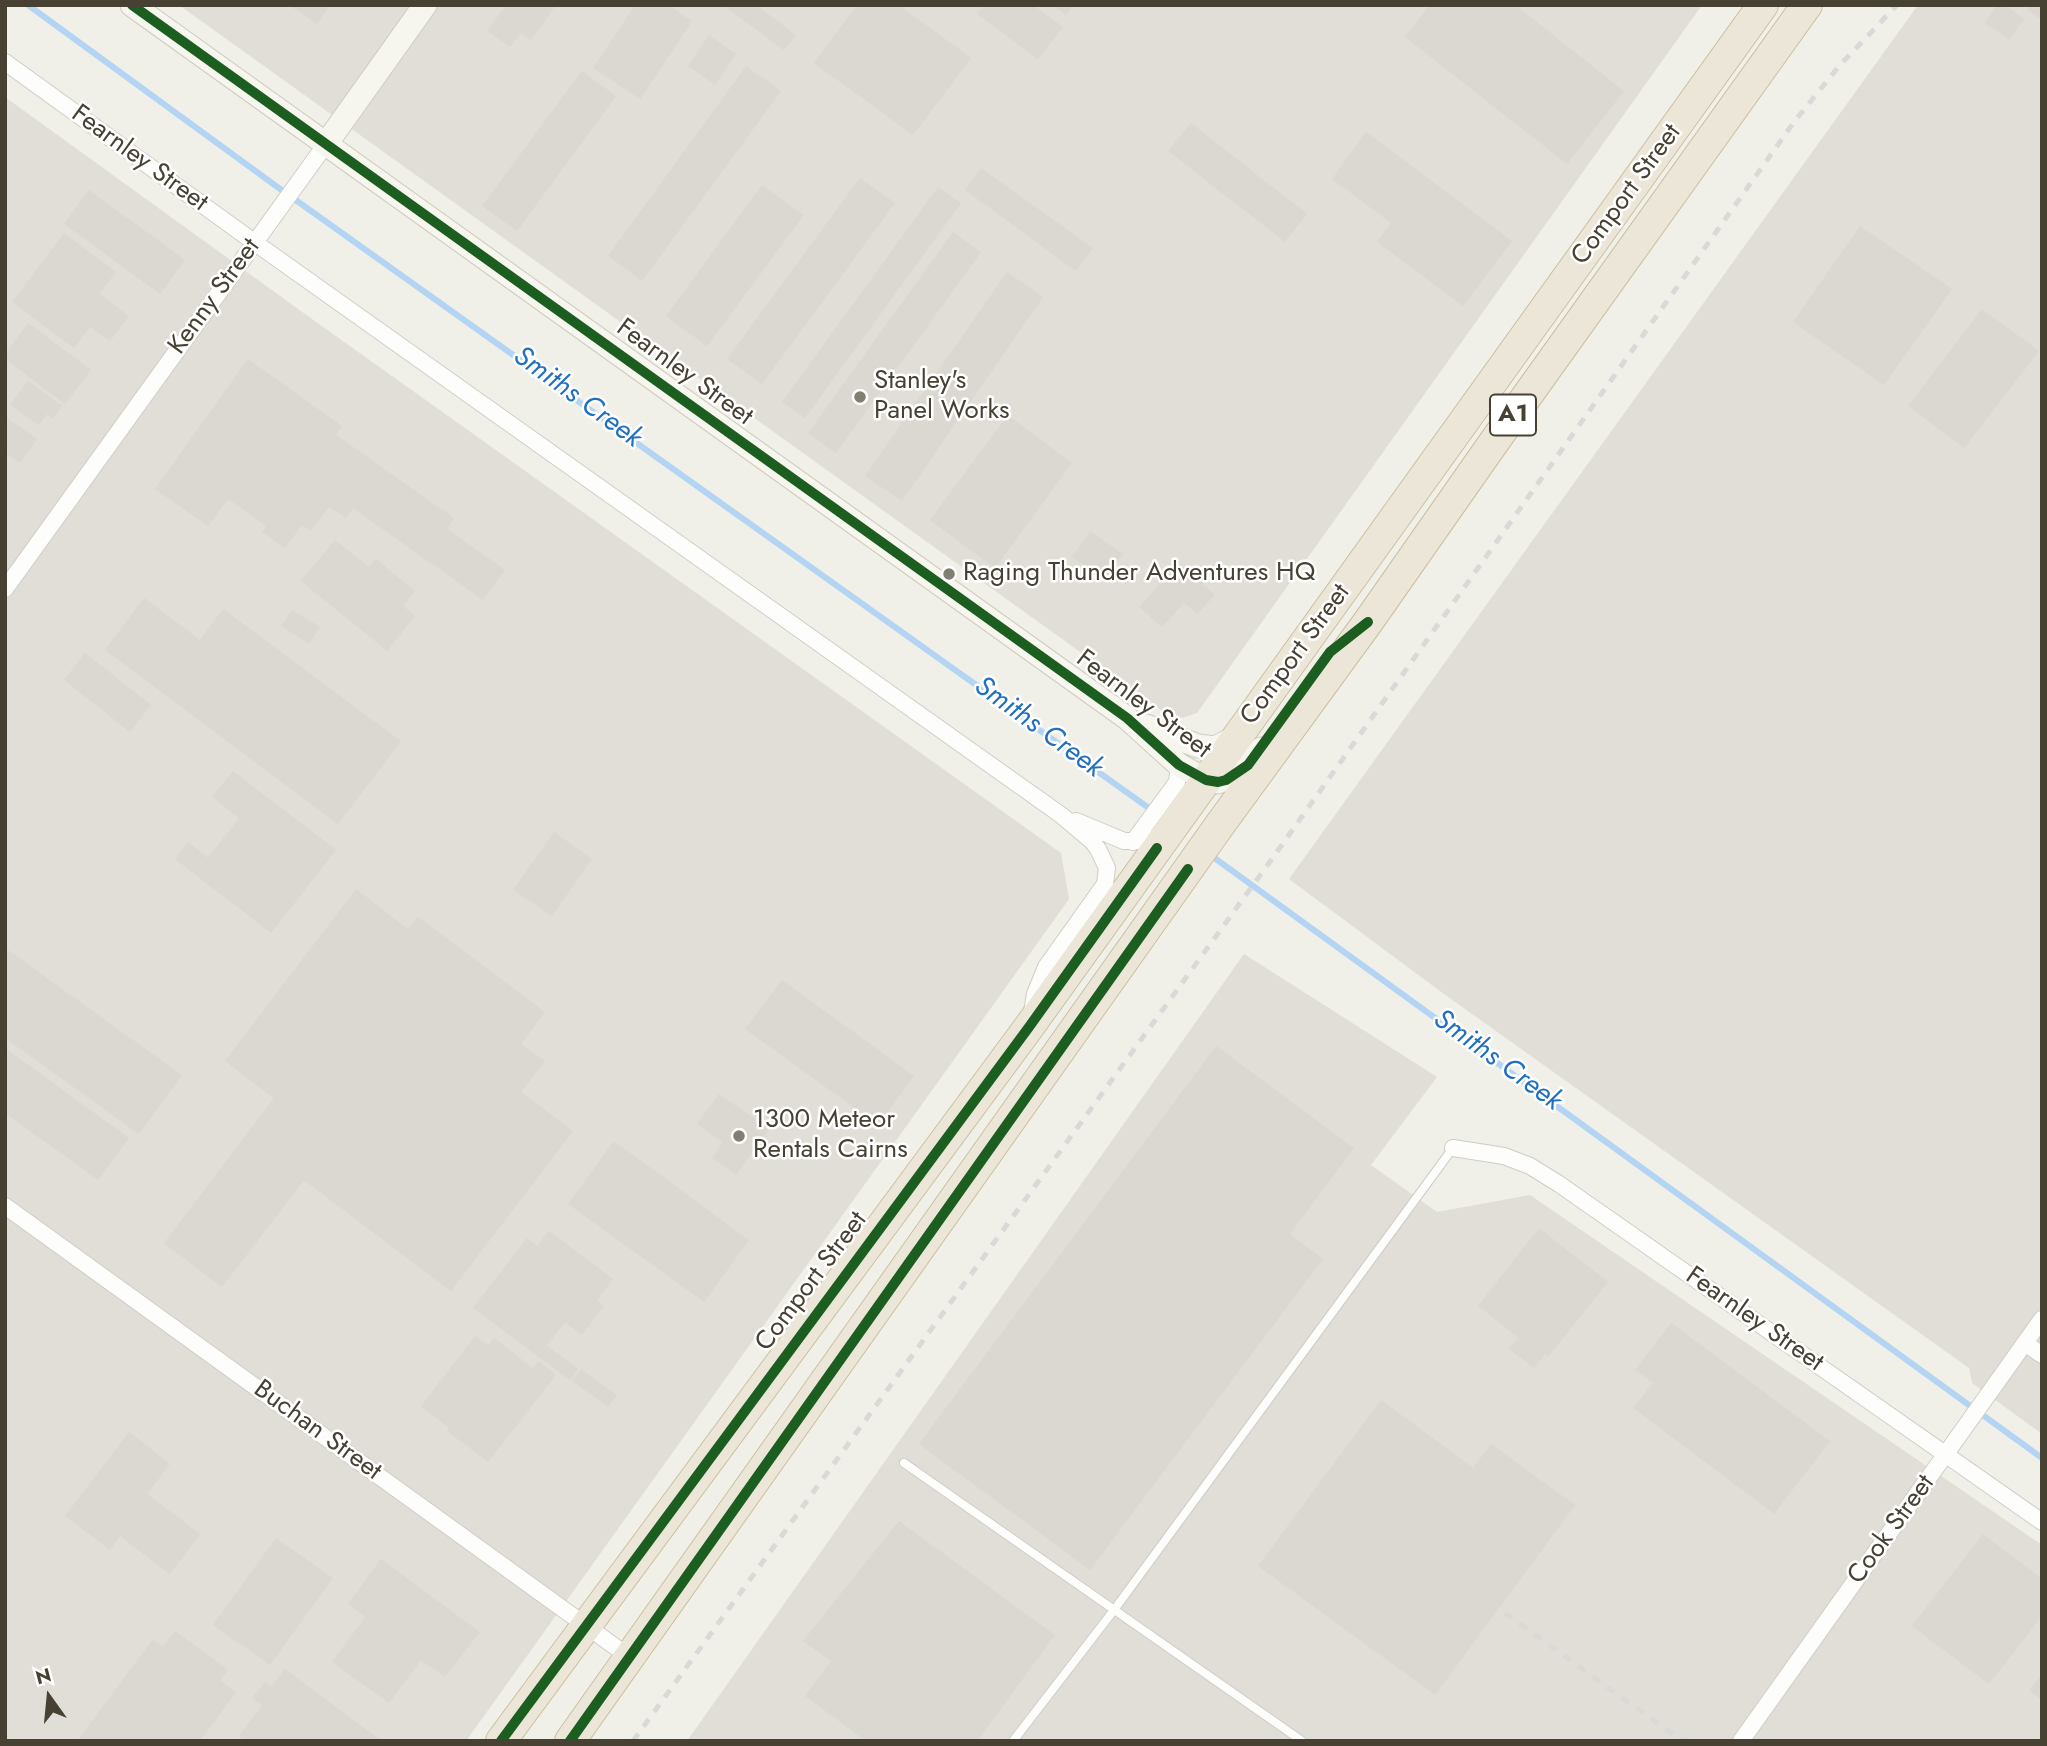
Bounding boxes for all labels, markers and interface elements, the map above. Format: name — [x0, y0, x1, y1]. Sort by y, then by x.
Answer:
street label: Fearnley Street — [65, 99, 213, 219]
street label: Comport Street — [1566, 119, 1688, 271]
street label: Kenny Street — [162, 233, 268, 361]
street label: Fearnley Street — [610, 313, 758, 433]
water label: Smiths Creek — [506, 340, 648, 456]
place label: Stanley's Panel Works — [874, 366, 1009, 428]
marker: Stanley's Panel Works — [852, 389, 868, 405]
road number: A1 — [1490, 394, 1536, 436]
place label: Raging Thunder Adventures HQ — [963, 558, 1315, 590]
marker: Raging Thunder Adventures HQ — [941, 566, 957, 582]
street label: Comport Street — [1235, 579, 1357, 731]
street label: Fearnley Street — [1069, 644, 1217, 766]
water label: Smiths Creek — [967, 670, 1109, 786]
water label: Smiths Creek — [1426, 1003, 1568, 1119]
place label: 1300 Meteor Rentals Cairns — [753, 1105, 908, 1166]
marker: 1300 Meteor Rentals Cairns — [731, 1128, 747, 1144]
street label: Comport Street — [750, 1206, 874, 1358]
street label: Fearnley Street — [1679, 1261, 1829, 1379]
street label: Buchan Street — [247, 1374, 387, 1488]
street label: Cook Street — [1842, 1469, 1942, 1591]
text: N — [33, 1661, 54, 1691]
north arrow — [14, 1662, 84, 1732]

